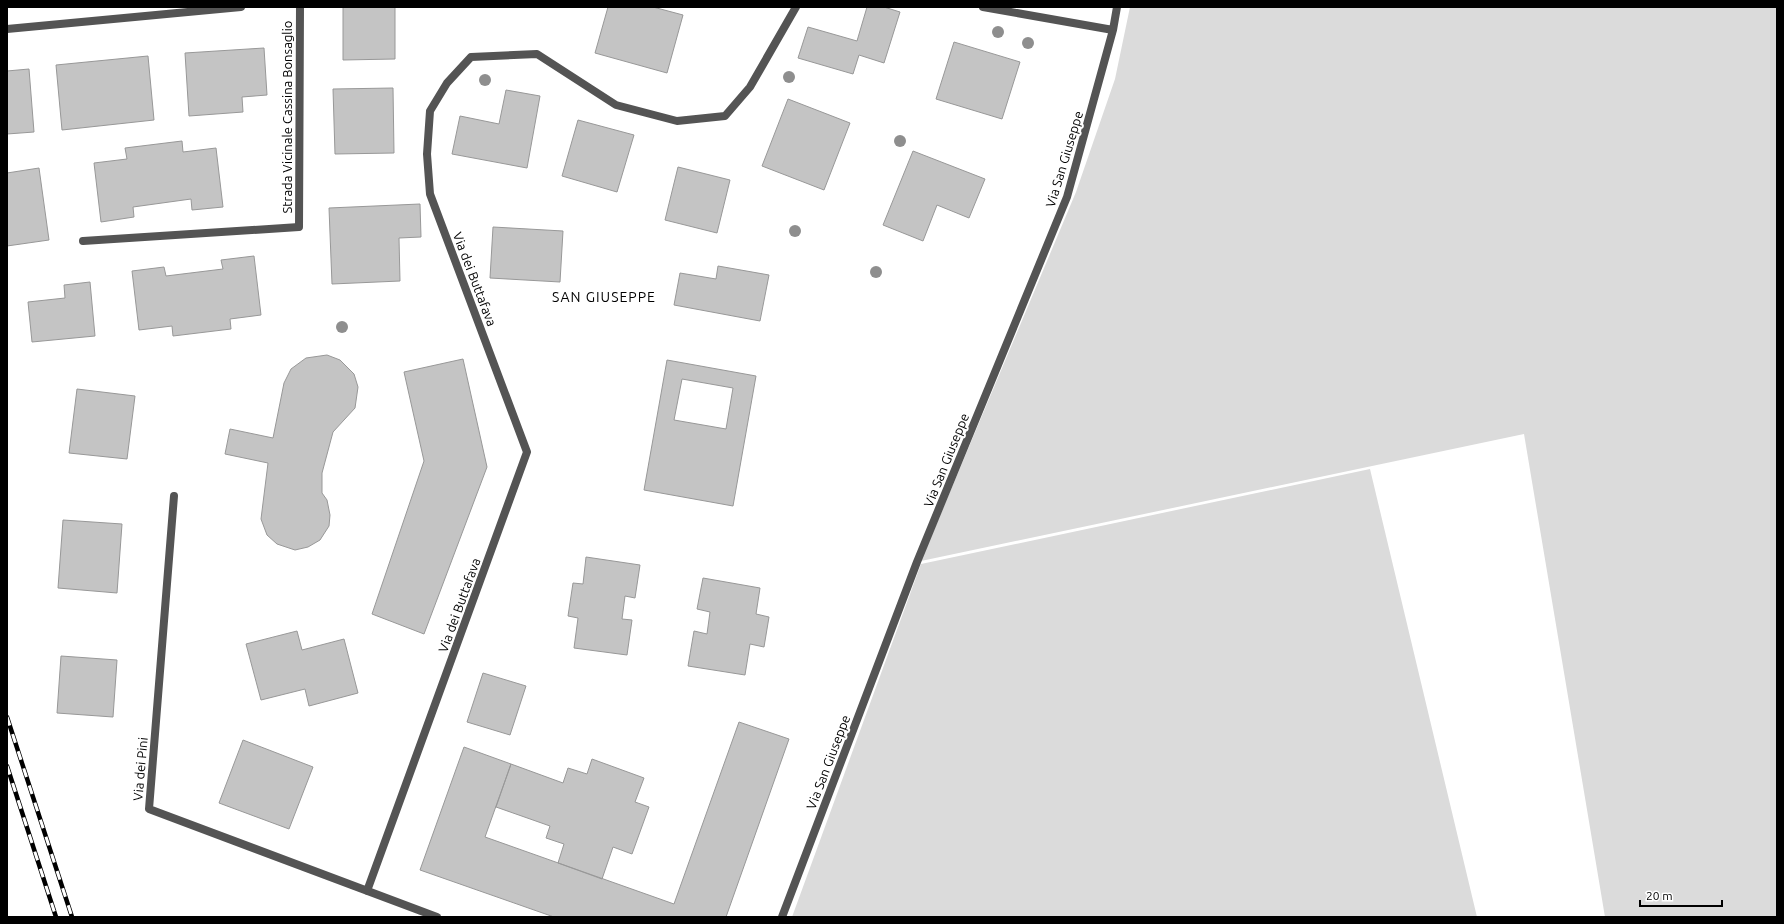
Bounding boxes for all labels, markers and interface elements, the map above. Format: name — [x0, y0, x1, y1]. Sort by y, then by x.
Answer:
street label: Strada Vicinale Cassina Bonsaglio — [280, 21, 294, 213]
street label: Via San Giuseppe — [1043, 109, 1085, 209]
street label: Via dei Buttafava — [451, 230, 499, 328]
district label: SAN GIUSEPPE — [552, 289, 656, 305]
street label: Via San Giuseppe — [921, 411, 971, 509]
street label: Via dei Buttafava — [435, 556, 483, 654]
street label: Via San Giuseppe — [804, 713, 852, 811]
street label: Via dei Pini — [130, 737, 150, 801]
scale bar — [1640, 882, 1722, 908]
text: 20 m — [1646, 889, 1673, 902]

